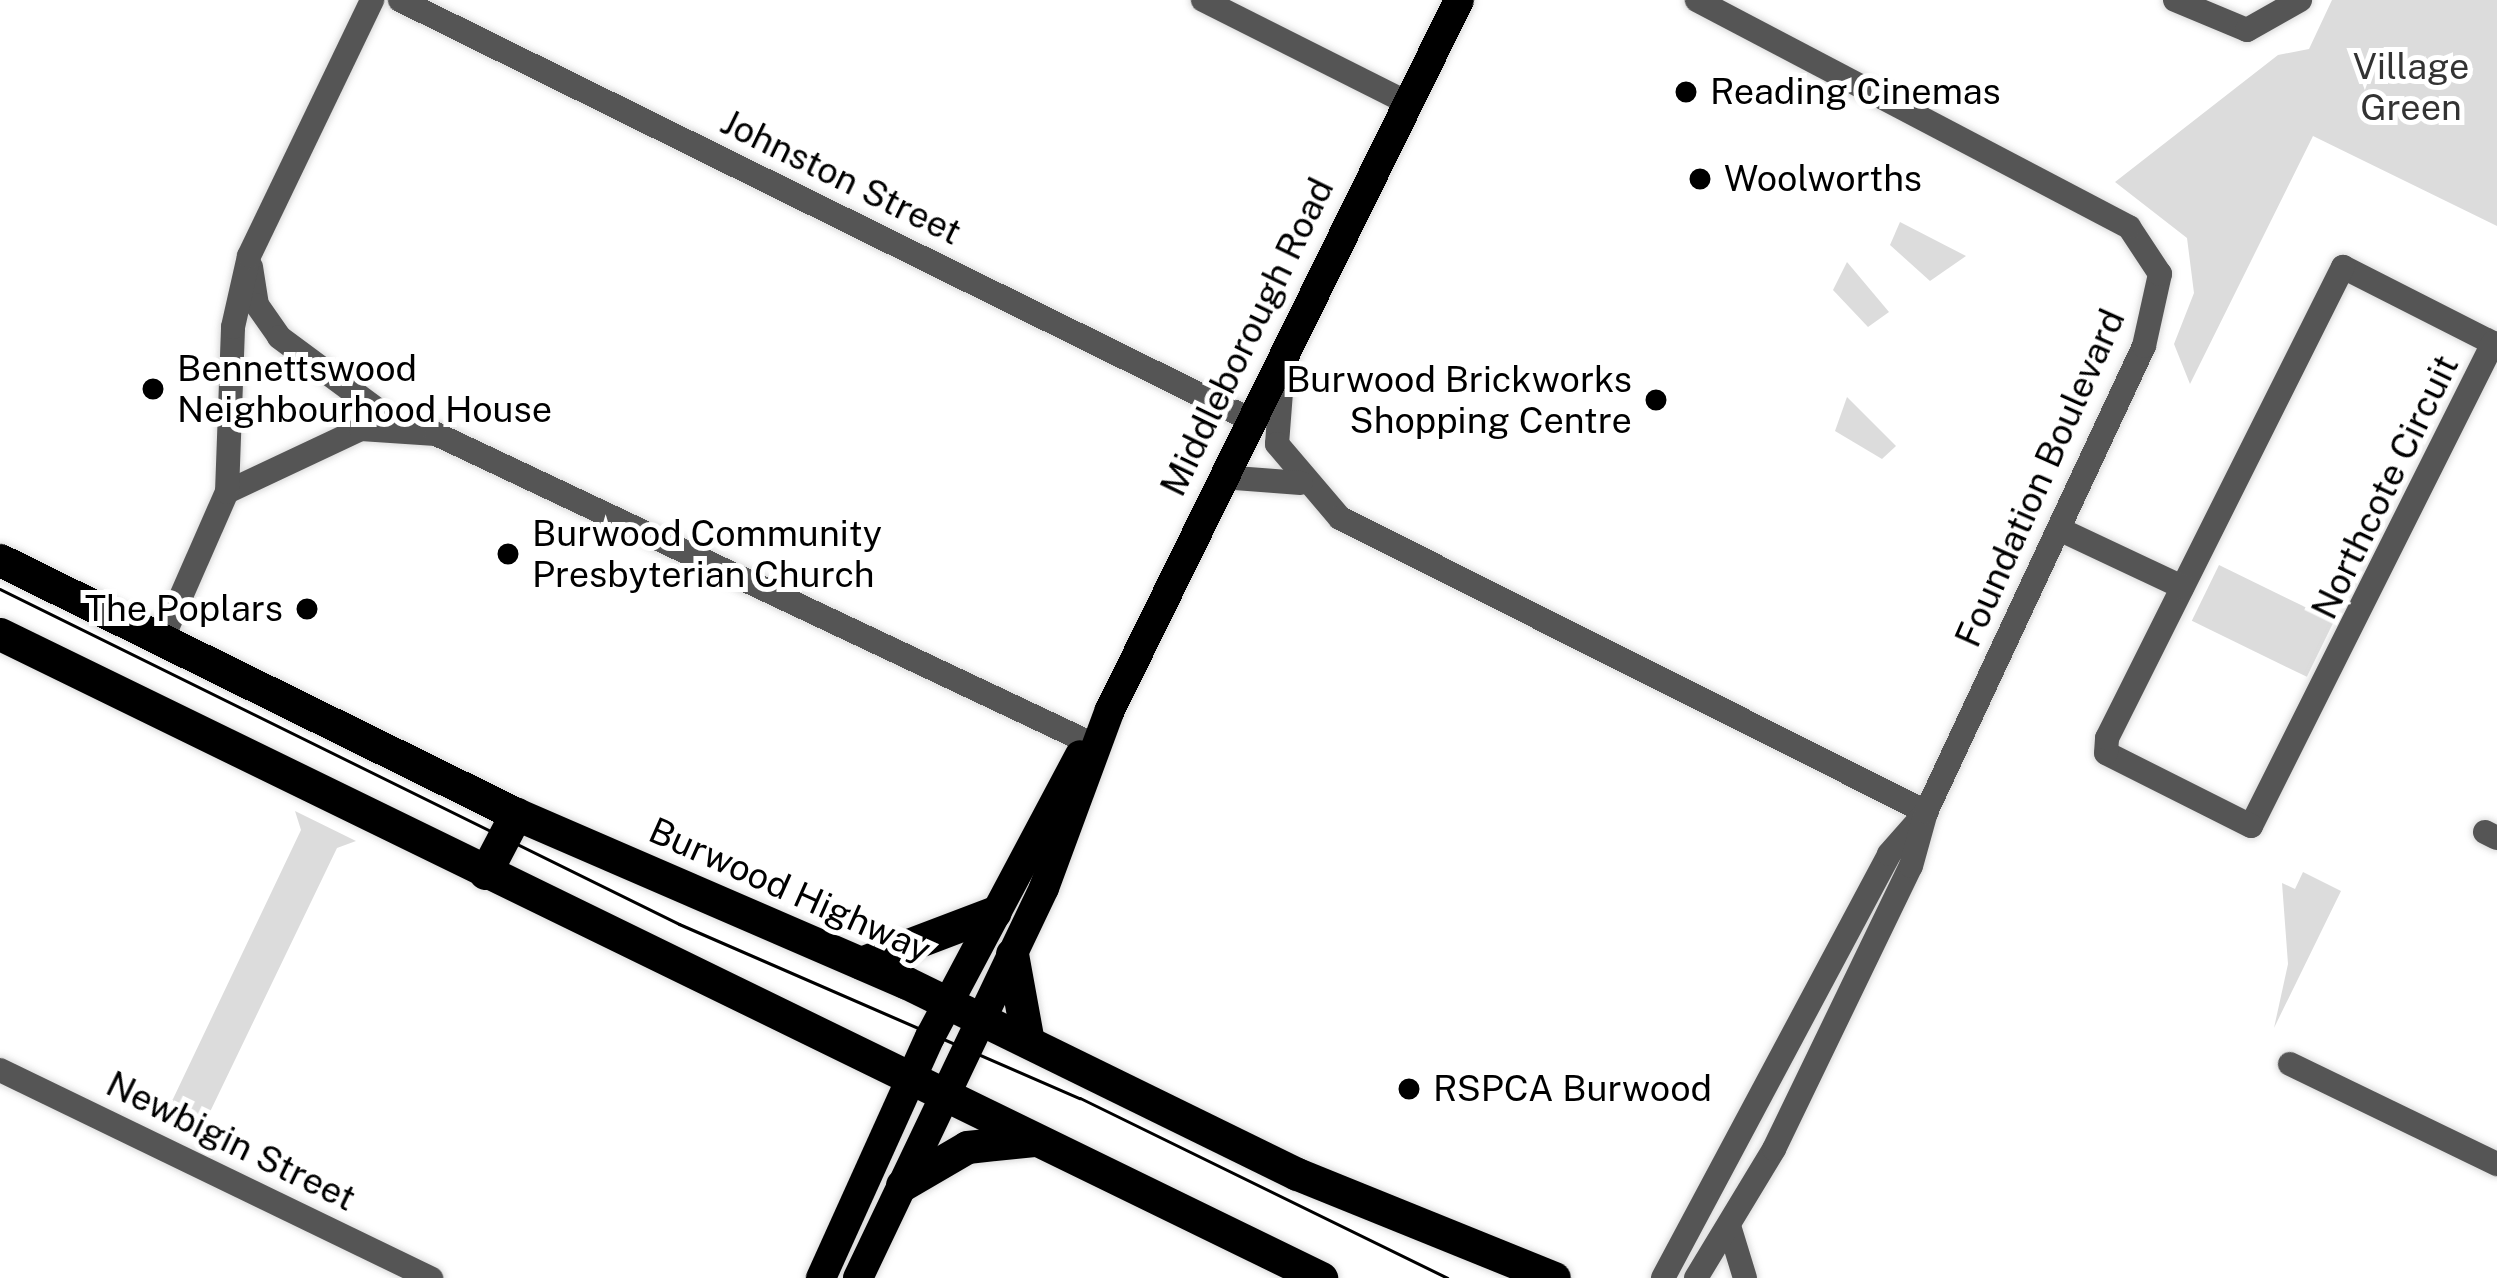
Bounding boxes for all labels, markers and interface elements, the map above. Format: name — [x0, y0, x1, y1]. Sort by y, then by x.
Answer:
park label: Village Green — [2353, 44, 2469, 129]
place label: Reading Cinemas — [1710, 70, 2001, 114]
marker: Reading Cinemas — [1673, 79, 1699, 105]
street label: Johnston Street — [714, 100, 968, 254]
place label: Woolworths — [1724, 157, 1922, 201]
marker: Woolworths — [1687, 166, 1713, 192]
street label: Middleborough Road — [1151, 171, 1343, 503]
street label: Foundation Boulevard — [1946, 302, 2134, 654]
place label: Bennettswood Neighbourhood House — [177, 346, 552, 431]
street label: Northcote Circuit — [2302, 348, 2468, 626]
place label: Burwood Brickworks Shopping Centre — [1286, 357, 1632, 442]
marker: Bennettswood Neighbourhood House — [140, 376, 166, 402]
marker: Burwood Brickworks Shopping Centre — [1643, 387, 1669, 413]
place label: Burwood Community Presbyterian Church — [532, 511, 882, 596]
marker: Burwood Community Presbyterian Church — [495, 541, 521, 567]
place label: The Poplars — [85, 587, 283, 631]
marker: The Poplars — [294, 596, 320, 622]
street label: Burwood Highway — [643, 809, 937, 971]
street label: Newbigin Street — [99, 1062, 363, 1220]
place label: RSPCA Burwood — [1433, 1067, 1712, 1111]
marker: RSPCA Burwood — [1396, 1076, 1422, 1102]

